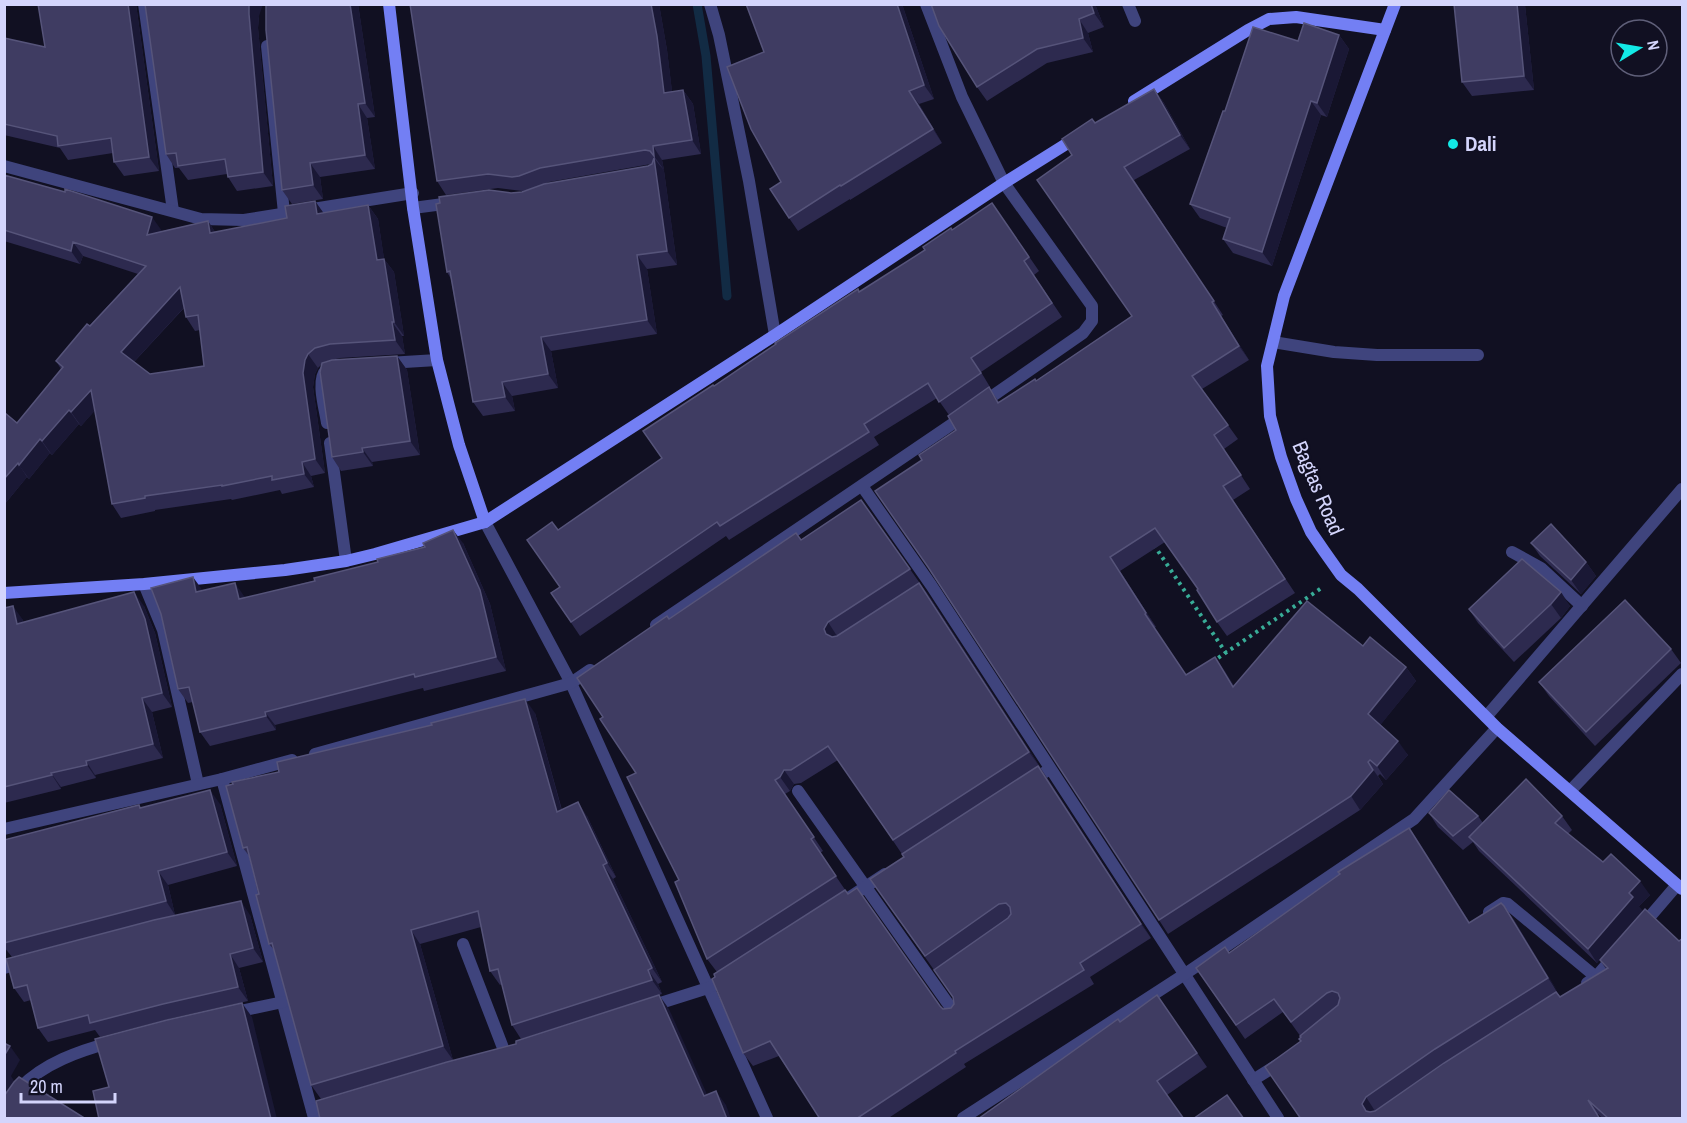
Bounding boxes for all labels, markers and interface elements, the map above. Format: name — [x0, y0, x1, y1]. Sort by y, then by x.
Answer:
north arrow — [1609, 18, 1669, 78]
text: N — [1642, 38, 1665, 52]
place label: Dali — [1465, 129, 1497, 158]
marker: Dali — [1446, 137, 1460, 151]
street label: Bagtas Road — [1286, 436, 1351, 539]
scale bar — [21, 1066, 116, 1104]
text: 20 m — [30, 1074, 63, 1099]

